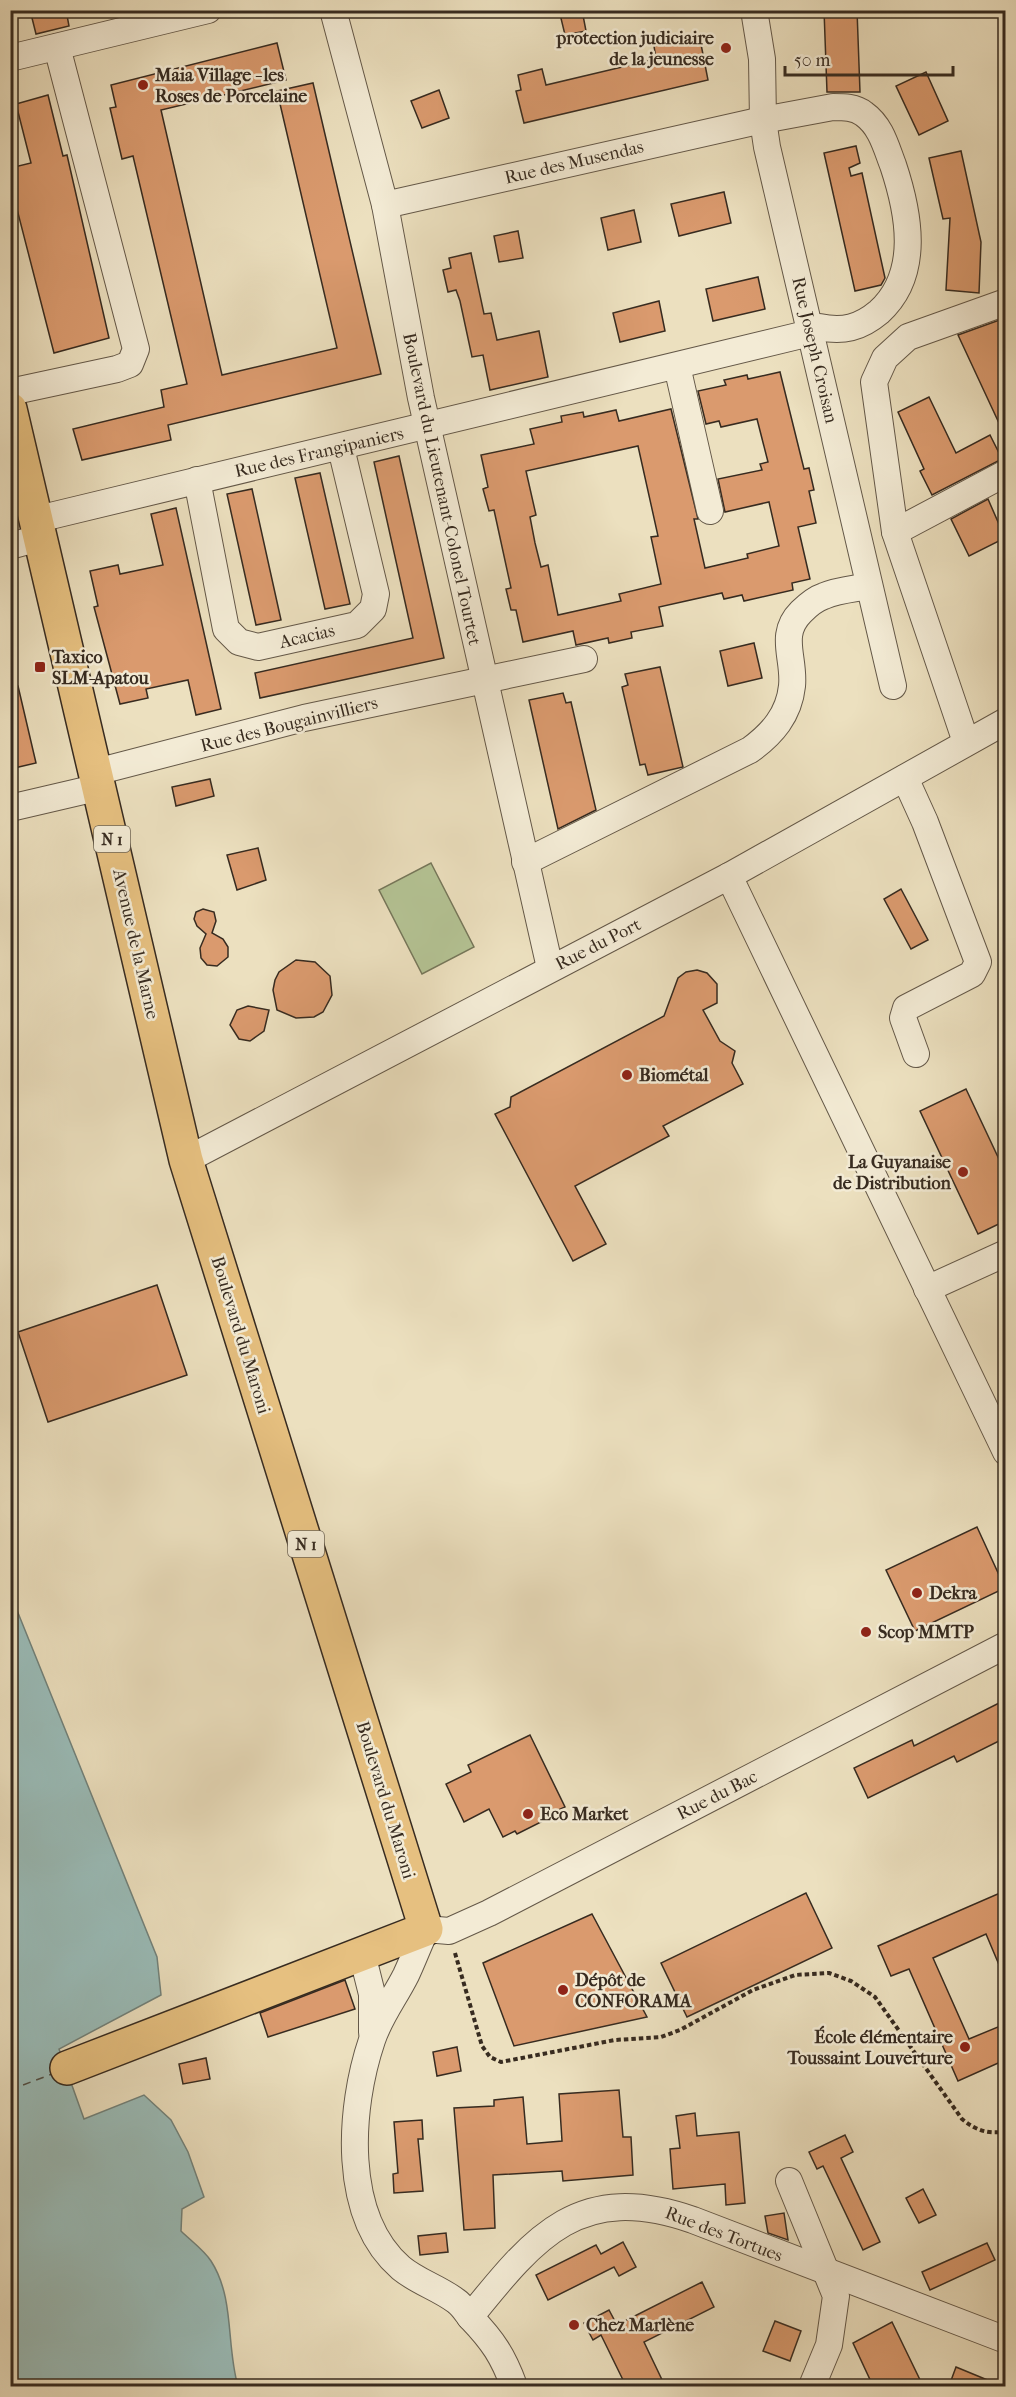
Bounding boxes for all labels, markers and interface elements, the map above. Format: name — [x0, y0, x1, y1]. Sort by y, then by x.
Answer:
place label: protection judiciaire de la jeunesse — [556, 28, 714, 70]
scale bar — [785, 39, 953, 77]
marker: protection judiciaire de la jeunesse — [719, 41, 733, 55]
text: 50 m — [794, 50, 831, 71]
place label: Maia Village - les Roses de Porcelaine — [154, 65, 307, 107]
marker: Maia Village - les Roses de Porcelaine — [136, 78, 150, 92]
street label: Rue des Musendas — [503, 136, 646, 189]
street label: Rue Joseph Croisan — [787, 275, 842, 426]
street label: Boulevard du Lieutenant-Colonel Tourtet — [398, 331, 485, 648]
street label: Rue des Frangipaniers — [233, 423, 406, 482]
street label: Acacias — [276, 620, 337, 653]
place label: Taxico SLM-Apatou — [51, 647, 149, 689]
marker: Taxico SLM-Apatou — [33, 660, 47, 674]
street label: Rue des Bougainvilliers — [198, 692, 380, 757]
road number: N 1 — [94, 826, 130, 852]
street label: Avenue de la Marne — [108, 866, 163, 1021]
street label: Rue du Port — [552, 914, 645, 975]
place label: Biométal — [639, 1065, 709, 1086]
marker: Biométal — [620, 1068, 634, 1082]
place label: La Guyanaise de Distribution — [833, 1152, 952, 1194]
marker: La Guyanaise de Distribution — [956, 1165, 970, 1179]
street label: Boulevard du Maroni — [207, 1254, 275, 1417]
road number: N 1 — [288, 1531, 324, 1557]
place label: Dekra — [929, 1583, 978, 1604]
marker: Dekra — [910, 1586, 924, 1600]
place label: Scop MMTP — [878, 1622, 974, 1643]
marker: Scop MMTP — [859, 1625, 873, 1639]
street label: Boulevard du Maroni — [352, 1719, 420, 1882]
street label: Rue du Bac — [674, 1766, 761, 1825]
place label: Eco Market — [540, 1804, 629, 1825]
marker: Eco Market — [521, 1807, 535, 1821]
place label: Dépôt de CONFORAMA — [575, 1970, 693, 2012]
marker: Dépôt de CONFORAMA — [556, 1983, 570, 1997]
place label: École élémentaire Toussaint Louverture — [787, 2025, 953, 2069]
marker: École élémentaire Toussaint Louverture — [958, 2040, 972, 2054]
street label: Rue des Tortues — [662, 2202, 786, 2267]
place label: Chez Marlène — [586, 2315, 694, 2336]
marker: Chez Marlène — [567, 2318, 581, 2332]

